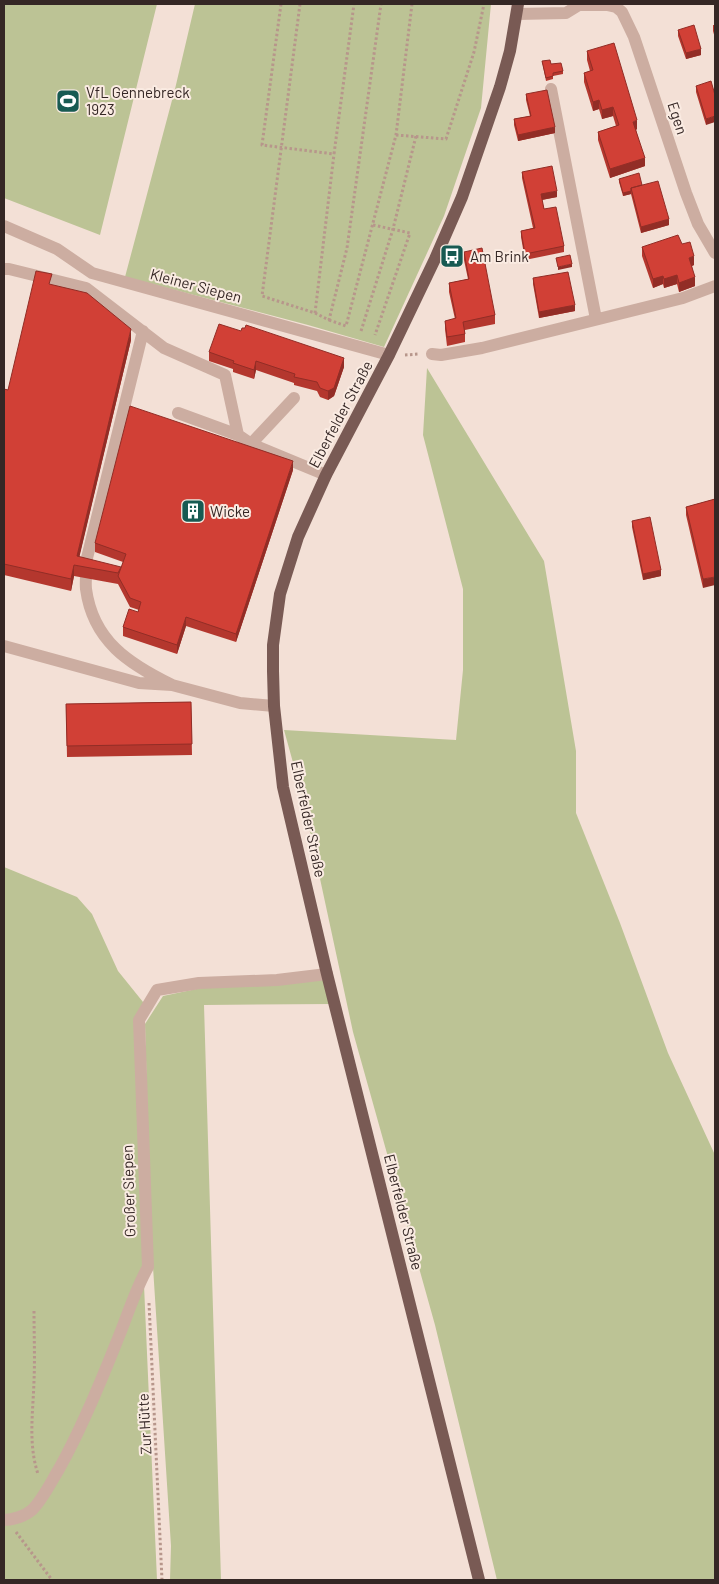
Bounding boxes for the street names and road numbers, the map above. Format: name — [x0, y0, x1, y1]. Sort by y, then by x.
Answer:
street label: Egen — [664, 99, 692, 137]
street label: Kleiner Siepen — [148, 264, 244, 306]
street label: Elberfelder Straße — [304, 357, 376, 471]
street label: Elberfelder Straße — [288, 759, 330, 879]
street label: Großer Siepen — [117, 1145, 139, 1237]
street label: Elberfelder Straße — [381, 1152, 427, 1272]
street label: Zur Hütte — [133, 1393, 155, 1455]

